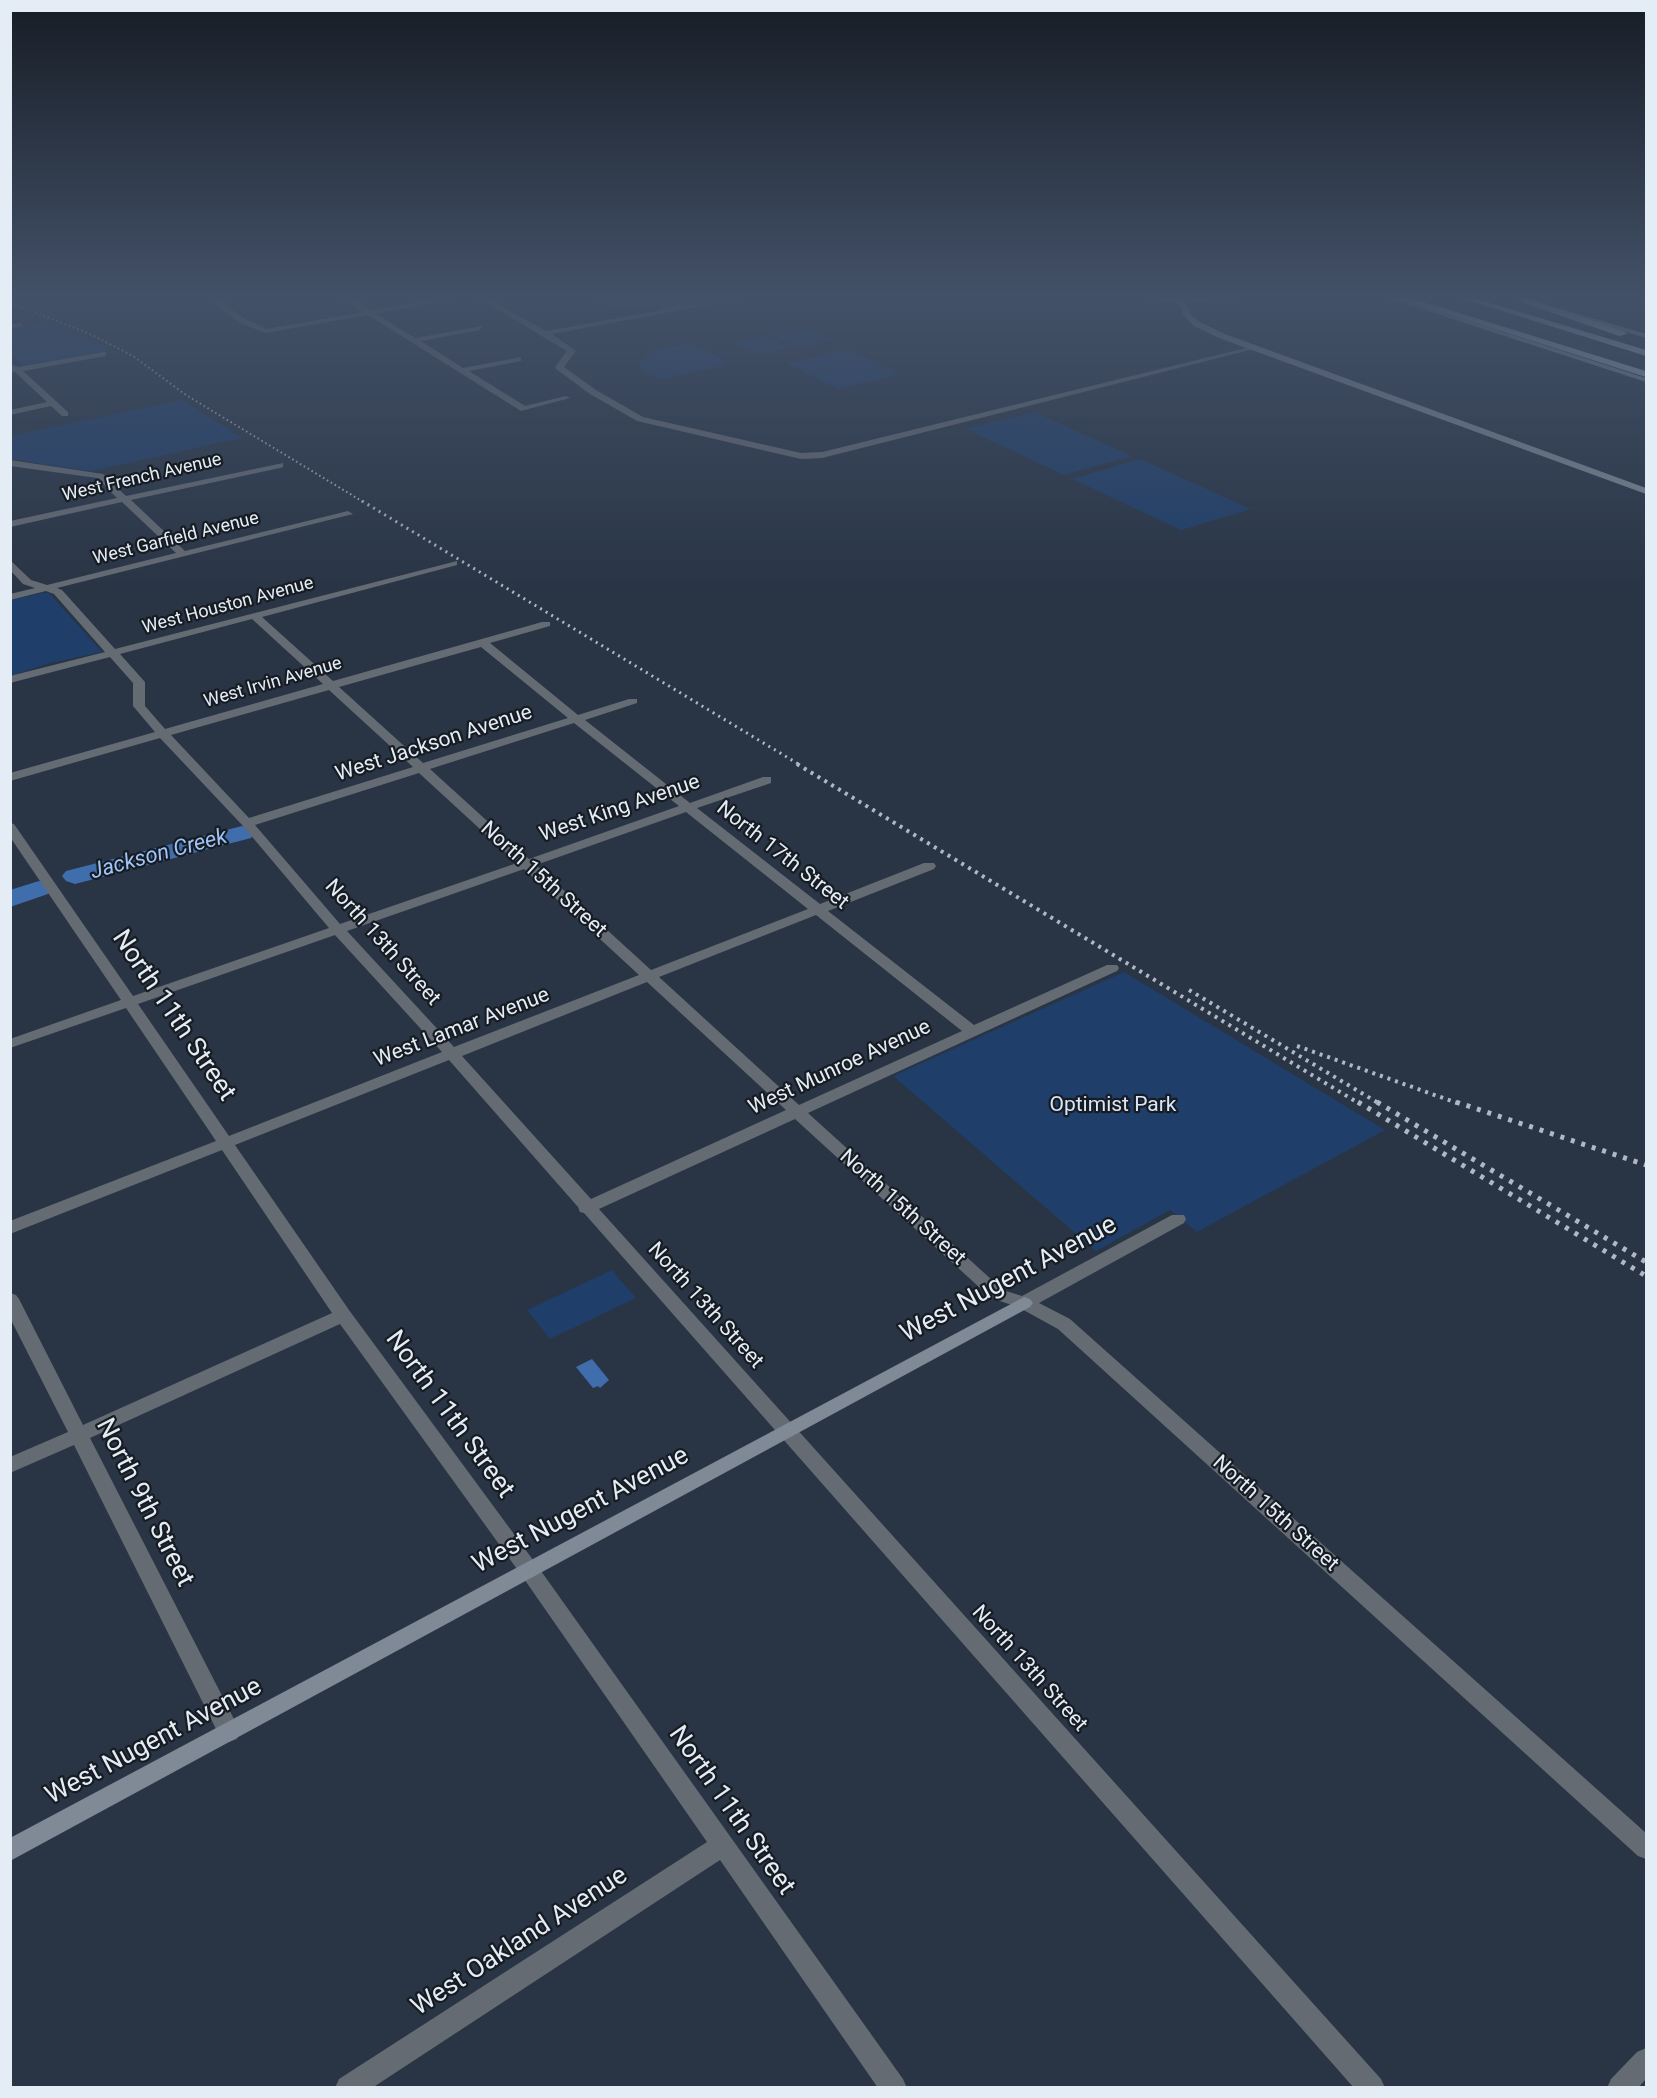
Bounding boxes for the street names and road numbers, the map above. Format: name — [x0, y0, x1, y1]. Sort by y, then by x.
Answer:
street label: West French Avenue — [60, 449, 224, 507]
street label: West Garfield Avenue — [91, 508, 261, 570]
street label: West Houston Avenue — [140, 573, 316, 639]
street label: West Irvin Avenue — [202, 653, 344, 713]
street label: West Jackson Avenue — [332, 700, 536, 788]
street label: West King Avenue — [537, 770, 703, 848]
street label: North 17th Street — [711, 797, 853, 915]
street label: North 15th Street — [475, 817, 611, 943]
street label: North 13th Street — [319, 875, 445, 1011]
street label: North 11th Street — [104, 925, 242, 1107]
street label: West Lamar Avenue — [371, 983, 553, 1073]
street label: West Munroe Avenue — [745, 1015, 935, 1121]
street label: North 15th Street — [834, 1145, 970, 1271]
street label: West Nugent Avenue — [896, 1210, 1122, 1350]
street label: North 13th Street — [642, 1238, 768, 1374]
street label: North 11th Street — [378, 1325, 520, 1505]
street label: North 9th Street — [88, 1414, 200, 1592]
street label: West Nugent Avenue — [468, 1441, 694, 1581]
street label: North 15th Street — [1207, 1451, 1343, 1577]
street label: North 13th Street — [966, 1601, 1092, 1737]
street label: West Nugent Avenue — [41, 1672, 267, 1812]
street label: North 11th Street — [661, 1720, 801, 1902]
street label: West Oakland Avenue — [406, 1861, 634, 2023]

